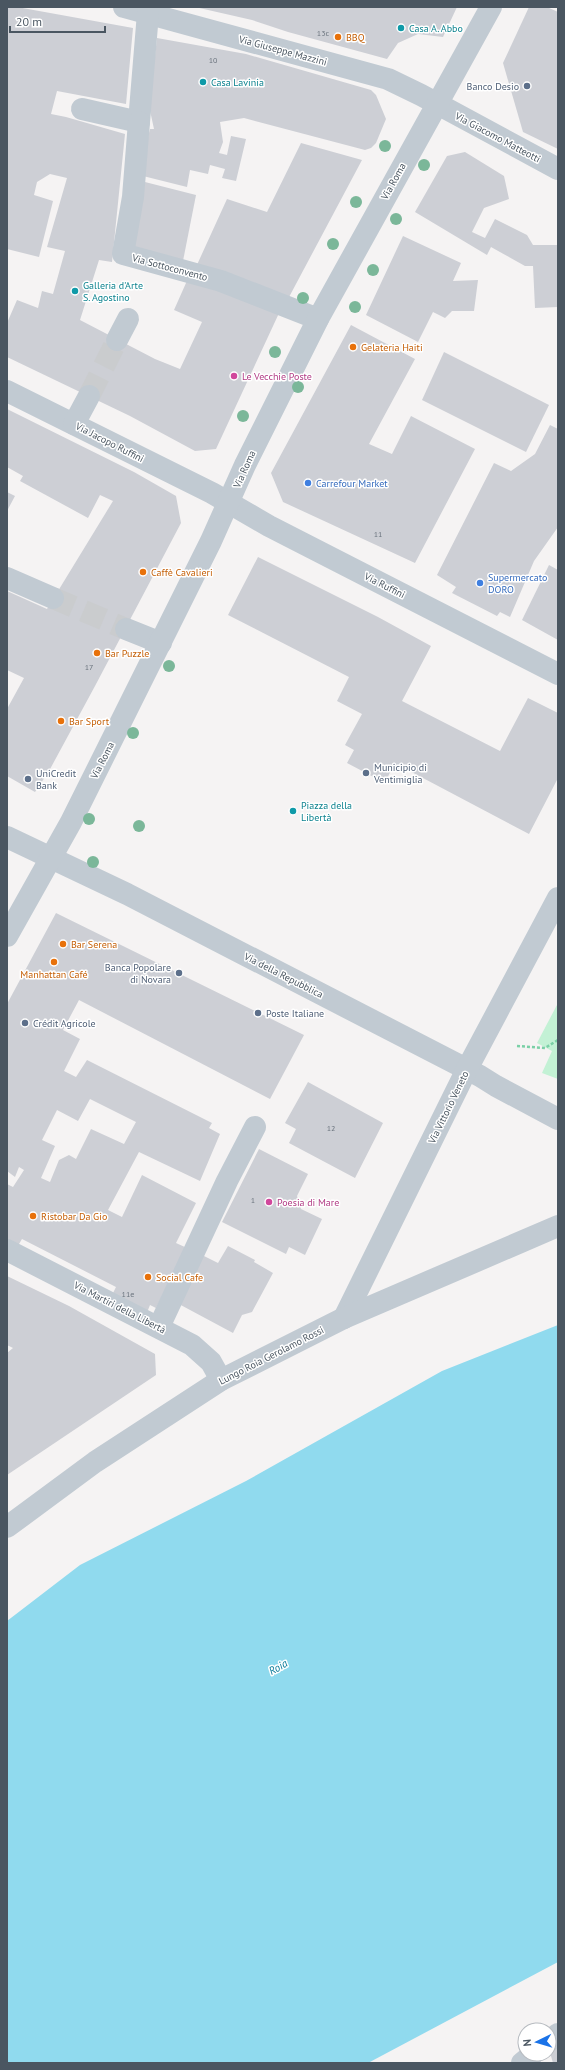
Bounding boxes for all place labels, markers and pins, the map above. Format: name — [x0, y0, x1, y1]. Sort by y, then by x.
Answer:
place label: Casa A. Abbo — [409, 22, 463, 35]
marker: Casa A. Abbo — [396, 23, 406, 33]
place label: BBQ — [346, 31, 366, 44]
marker: BBQ — [333, 32, 343, 42]
place label: Casa Lavinia — [211, 76, 264, 89]
marker: Casa Lavinia — [198, 77, 208, 87]
place label: Banco Desio — [467, 80, 519, 93]
marker: Banco Desio — [522, 81, 532, 91]
place label: Galleria d'Arte S. Agostino — [83, 279, 143, 304]
marker: Galleria d'Arte S. Agostino — [70, 286, 80, 296]
place label: Gelateria Haiti — [361, 341, 423, 354]
marker: Gelateria Haiti — [348, 342, 358, 352]
place label: Le Vecchie Poste — [242, 370, 312, 383]
marker: Le Vecchie Poste — [229, 371, 239, 381]
place label: Carrefour Market — [316, 477, 388, 490]
marker: Carrefour Market — [303, 478, 313, 488]
place label: Caffè Cavalieri — [151, 566, 213, 579]
marker: Caffè Cavalieri — [138, 567, 148, 577]
place label: Supermercato DORO — [488, 571, 547, 596]
marker: Supermercato DORO — [475, 578, 485, 588]
place label: Bar Puzzle — [105, 647, 149, 660]
marker: Bar Puzzle — [92, 648, 102, 658]
place label: Bar Sport — [69, 715, 110, 728]
marker: Bar Sport — [56, 716, 66, 726]
place label: Municipio di Ventimiglia — [373, 761, 427, 786]
place label: UniCredit Bank — [36, 767, 77, 792]
marker: Municipio di Ventimiglia — [361, 768, 371, 778]
marker: UniCredit Bank — [23, 774, 33, 784]
place label: Piazza della Libertà — [301, 799, 352, 824]
marker: Piazza della Libertà — [288, 806, 298, 816]
place label: Bar Serena — [71, 938, 117, 951]
marker: Bar Serena — [58, 939, 68, 949]
marker: Manhattan Café — [49, 957, 59, 967]
place label: Banca Popolare di Novara — [105, 961, 171, 986]
place label: Manhattan Café — [20, 968, 88, 981]
marker: Banca Popolare di Novara — [174, 968, 184, 978]
place label: Poste Italiane — [266, 1007, 324, 1020]
marker: Poste Italiane — [253, 1008, 263, 1018]
place label: Crédit Agricole — [33, 1017, 96, 1030]
marker: Crédit Agricole — [20, 1018, 30, 1028]
place label: Poesia di Mare — [277, 1196, 339, 1209]
marker: Poesia di Mare — [264, 1197, 274, 1207]
place label: Ristobar Da Gio — [41, 1210, 107, 1223]
marker: Ristobar Da Gio — [28, 1211, 38, 1221]
place label: Social Cafe — [156, 1271, 203, 1284]
marker: Social Cafe — [143, 1272, 153, 1282]

